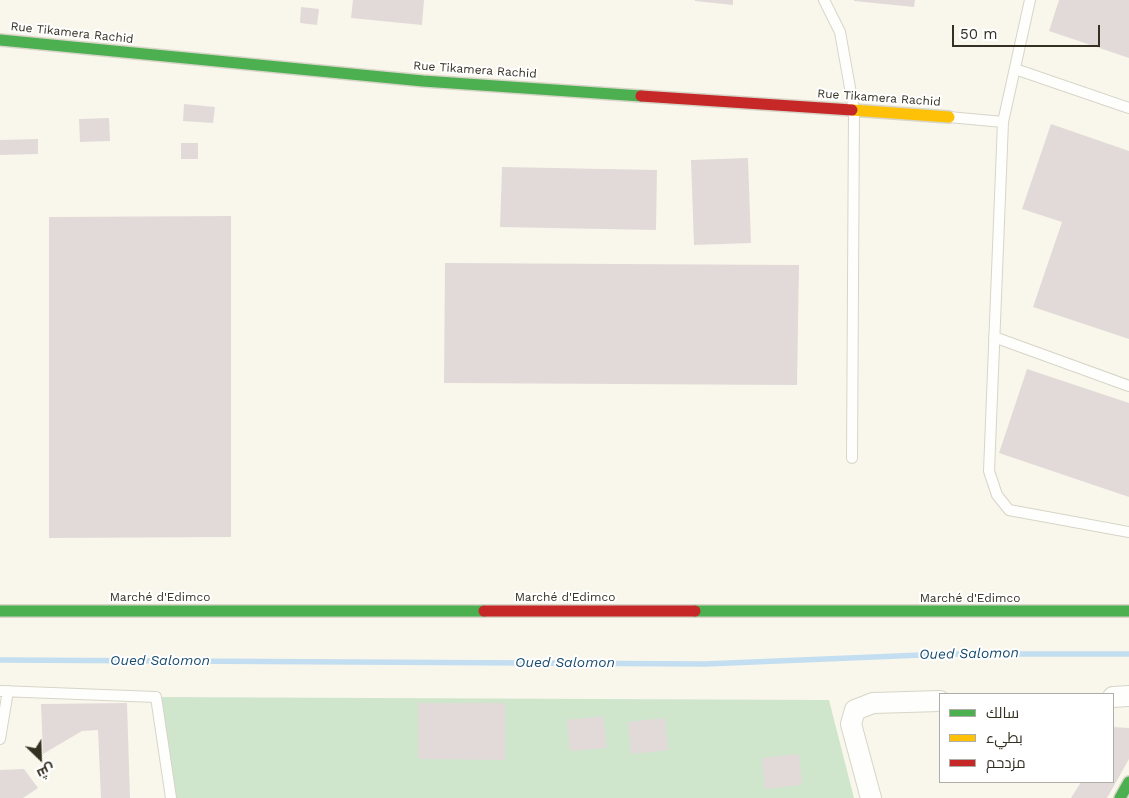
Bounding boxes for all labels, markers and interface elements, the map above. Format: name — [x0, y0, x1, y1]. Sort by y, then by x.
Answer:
scale bar — [954, 15, 1102, 47]
street label: Rue Tikamera Rachid — [10, 19, 134, 47]
text: 50 m — [960, 25, 997, 43]
street label: Rue Tikamera Rachid — [413, 59, 537, 81]
street label: Rue Tikamera Rachid — [817, 87, 941, 109]
street label: Marché d'Edimco — [110, 590, 210, 604]
street label: Marché d'Edimco — [515, 590, 615, 604]
street label: Marché d'Edimco — [920, 591, 1020, 605]
water label: Oued Salomon — [919, 645, 1019, 663]
water label: Oued Salomon — [110, 653, 210, 669]
water label: Oued Salomon — [515, 655, 615, 671]
legend — [939, 693, 1114, 783]
text: سالك — [986, 704, 1019, 722]
text: بطيء — [986, 729, 1023, 747]
north arrow — [15, 733, 65, 783]
text: مزدحم — [986, 754, 1026, 772]
text: ش — [35, 761, 58, 783]

